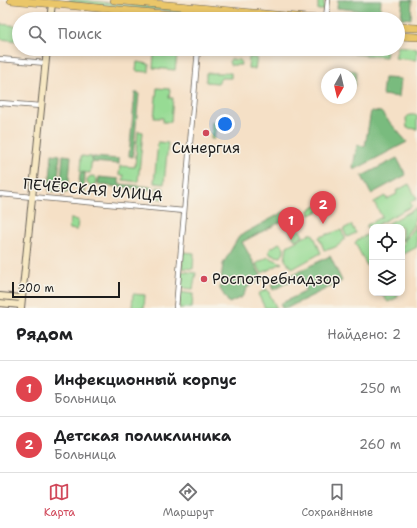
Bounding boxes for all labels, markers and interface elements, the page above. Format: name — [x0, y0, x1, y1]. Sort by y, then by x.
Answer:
search box — [12, 12, 405, 56]
icon: search — [26, 23, 48, 45]
text: Поиск — [58, 24, 102, 44]
north arrow — [321, 68, 357, 104]
your location — [215, 114, 235, 134]
marker: Синергия — [201, 128, 211, 138]
place label: Синергия — [172, 138, 240, 158]
street label: ПЕЧЁРСКАЯ УЛИЦА — [22, 174, 164, 206]
pin: 2 — [310, 191, 336, 224]
pin: 1 — [278, 207, 304, 240]
map controls — [369, 224, 405, 296]
button: locate — [369, 224, 405, 260]
button: layers — [369, 260, 405, 296]
place label: Роспотребнадзор — [212, 269, 340, 289]
marker: Роспотребнадзор — [199, 274, 209, 284]
scale bar — [12, 280, 120, 299]
text: 200 m — [18, 281, 54, 296]
text: Рядом — [16, 323, 73, 345]
text: Найдено: 2 — [327, 326, 401, 343]
text: Инфекционный корпус — [54, 370, 237, 390]
text: 1 — [26, 380, 32, 397]
text: 250 m — [360, 380, 401, 397]
text: Больница — [54, 390, 116, 407]
text: Детская поликлиника — [54, 426, 231, 446]
text: 2 — [24, 436, 34, 453]
text: 260 m — [359, 436, 401, 453]
text: Больница — [54, 446, 116, 463]
tab: Карта — [44, 481, 75, 520]
tab: Маршрут — [163, 481, 214, 520]
tab: Сохранённые — [301, 481, 373, 520]

